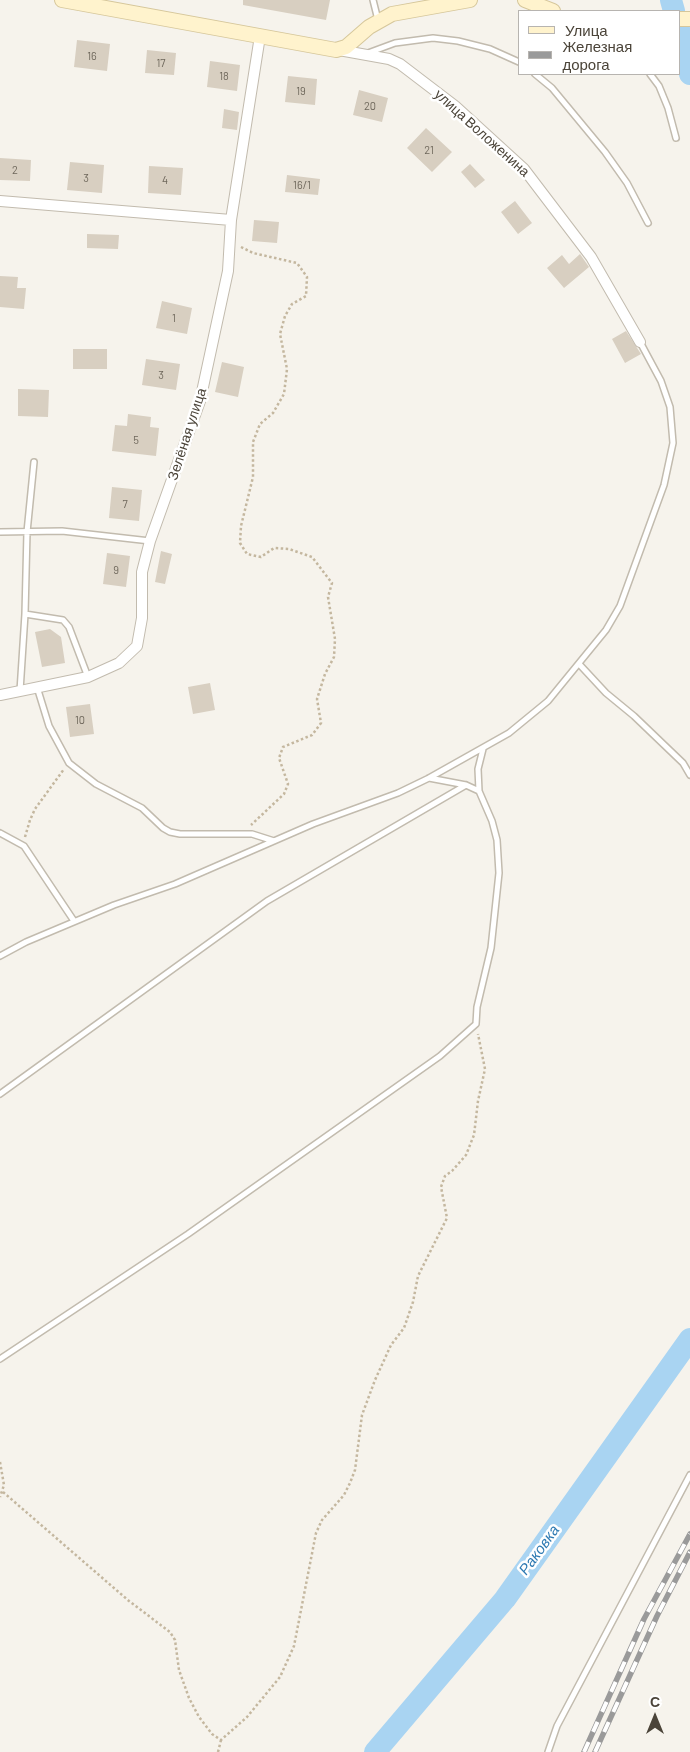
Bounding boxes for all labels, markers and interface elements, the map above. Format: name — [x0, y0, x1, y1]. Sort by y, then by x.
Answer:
legend — [518, 10, 680, 75]
text: Улица — [565, 21, 608, 39]
text: Железная дорога — [562, 37, 632, 73]
house number: 16 — [87, 49, 97, 63]
house number: 17 — [156, 56, 166, 70]
house number: 18 — [219, 69, 229, 83]
house number: 19 — [296, 84, 306, 98]
street label: улица Воложенина — [431, 86, 533, 180]
house number: 20 — [364, 99, 376, 113]
house number: 21 — [424, 143, 434, 157]
house number: 2 — [12, 163, 18, 177]
house number: 3 — [83, 171, 89, 185]
house number: 4 — [162, 173, 168, 187]
house number: 16/1 — [293, 178, 311, 192]
house number: 1 — [172, 311, 176, 325]
house number: 3 — [158, 368, 164, 382]
street label: Зелёная улица — [164, 386, 210, 482]
house number: 5 — [133, 433, 139, 447]
house number: 7 — [122, 497, 128, 511]
house number: 9 — [113, 563, 119, 577]
house number: 10 — [75, 713, 85, 727]
water label: Раковка — [515, 1522, 563, 1578]
north arrow — [630, 1692, 680, 1742]
text: С — [650, 1693, 660, 1710]

